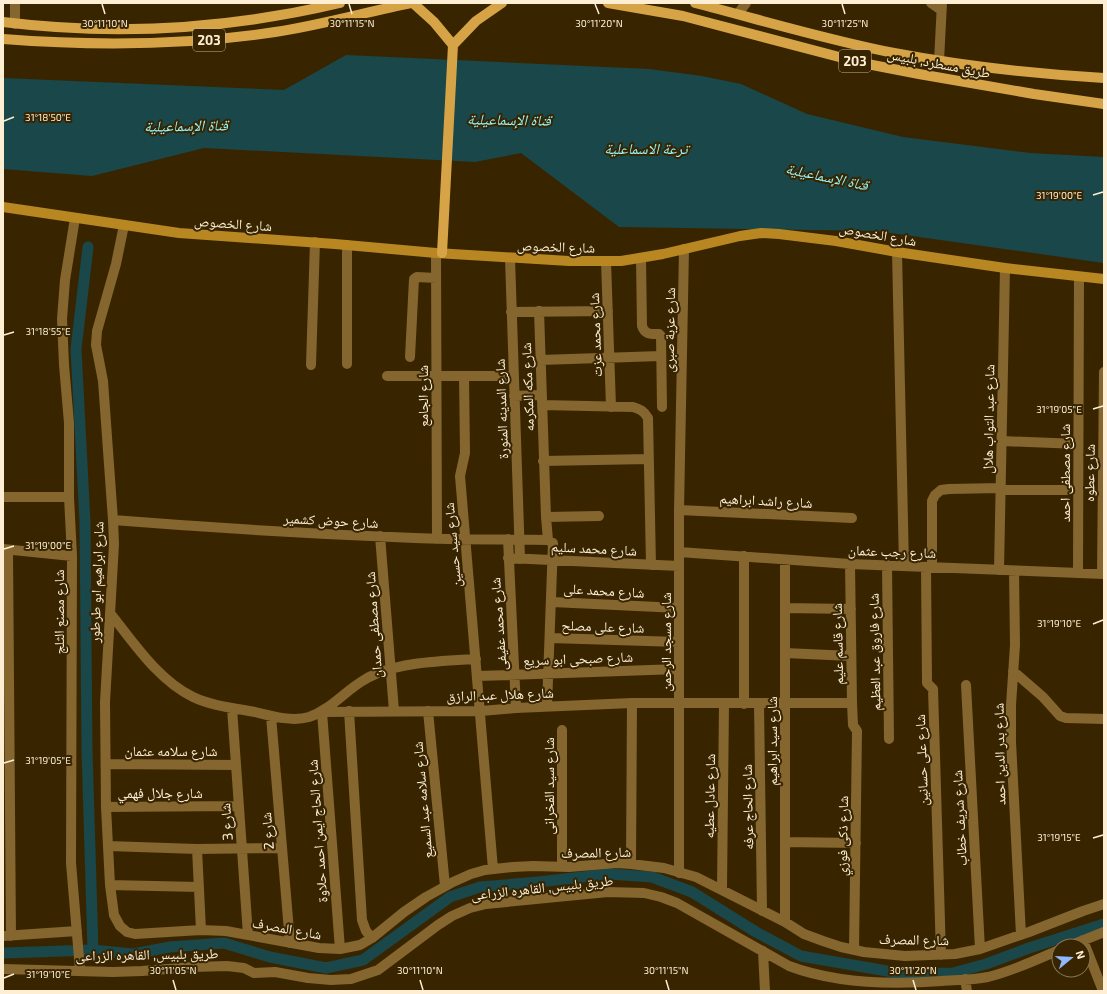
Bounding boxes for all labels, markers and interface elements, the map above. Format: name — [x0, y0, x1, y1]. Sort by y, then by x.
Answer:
text: 30°11'10"N — [82, 17, 128, 29]
text: 30°11'15"N — [329, 17, 375, 29]
text: 30°11'20"N — [575, 17, 623, 29]
text: 30°11'25"N — [822, 17, 868, 29]
road number: 203 — [193, 29, 225, 51]
street label: طريق مسطرد, بلبيس — [886, 45, 992, 83]
road number: 203 — [839, 50, 871, 72]
water label: قناة الإسماعيلية — [467, 109, 553, 130]
text: 31°18'50"E — [25, 111, 71, 123]
water label: قناة الإسماعيلية — [144, 115, 230, 136]
water label: ترعة الاسماعلية — [604, 139, 691, 158]
water label: قناة الإسماعيلية — [784, 158, 872, 195]
text: 31°19'00"E — [1036, 189, 1082, 201]
street label: شارع الخصوص — [193, 212, 273, 236]
street label: شارع الخصوص — [838, 219, 918, 251]
street label: شارع الخصوص — [517, 236, 595, 258]
street label: شارع عزبة صبرى — [660, 287, 680, 373]
street label: شارع محمد عزت — [585, 292, 607, 378]
text: 31°18'55"E — [25, 325, 71, 337]
street label: شارع مكه المكرمه — [517, 342, 539, 432]
street label: شارع المدينه المنورة — [491, 358, 513, 460]
street label: شارع عبد التواب هلال — [979, 364, 999, 474]
street label: شارع الجامع — [414, 365, 433, 427]
text: 31°19'05"E — [1036, 403, 1082, 415]
street label: شارع مصطفى احمد — [1056, 424, 1075, 522]
street label: شارع عطوه — [1080, 444, 1100, 502]
street label: شارع راشد ابراهيم — [719, 489, 813, 513]
street label: شارع سيد حسين — [440, 502, 466, 588]
street label: شارع حوض كشمير — [282, 509, 379, 533]
street label: شارع ابراهيم ابو طرطور — [85, 521, 109, 644]
street label: شارع محمد سليم — [550, 537, 637, 561]
text: 31°19'00"E — [25, 539, 71, 551]
street label: شارع رجب عثمان — [848, 541, 936, 563]
street label: شارع مصنع الثلج — [50, 570, 69, 655]
street label: شارع مصطفى حمدان — [361, 571, 387, 679]
street label: شارع محمد عفيفى — [486, 577, 512, 671]
street label: شارع محمد على — [563, 579, 645, 603]
street label: شارع مسجد الرحمن — [657, 592, 676, 692]
street label: شارع فاروق عبد العظيم — [864, 593, 886, 711]
street label: شارع قاسم عليم — [828, 603, 848, 685]
street label: شارع على مصلح — [561, 616, 645, 638]
text: 31°19'10"E — [1037, 617, 1081, 629]
street label: شارع صبحى ابو سريع — [523, 648, 633, 670]
street label: شارع هلال عبد الرازق — [446, 684, 554, 706]
street label: شارع سيد ابراهيم — [763, 696, 782, 786]
street label: شارع بدر الدين احمد — [990, 703, 1010, 805]
street label: شارع على حسانين — [911, 714, 933, 806]
street label: شارع سيد الفخرانى — [540, 737, 559, 835]
street label: شارع سلامه عبد السميع — [408, 741, 438, 859]
street label: شارع سلامه عثمان — [125, 742, 217, 761]
street label: شارع عادل عطيه — [700, 753, 720, 839]
text: 31°19'05"E — [25, 754, 71, 766]
street label: شارع الحاج ايمن احمد حلاوة — [304, 759, 332, 903]
street label: شارع الحاج عرفه — [738, 764, 758, 850]
street label: شارع شريف خطاب — [948, 770, 972, 866]
street label: شارع جلال فهمي — [117, 784, 203, 804]
street label: شارع ذكى فوزي — [833, 796, 855, 876]
street label: شارع 3 — [216, 803, 238, 841]
street label: شارع 2 — [257, 811, 279, 850]
text: 31°19'15"E — [1037, 831, 1081, 843]
street label: شارع المصرف — [561, 843, 631, 863]
street label: طريق بلبيس, القاهره الزراعى — [470, 871, 614, 905]
street label: شارع المصرف — [251, 914, 323, 944]
street label: شارع المصرف — [879, 930, 949, 950]
north arrow — [1051, 938, 1091, 978]
street label: طريق بلبيس, القاهره الزراعى — [75, 944, 219, 966]
text: N — [1074, 949, 1088, 961]
text: 30°11'05"N — [149, 964, 197, 976]
text: 30°11'10"N — [397, 964, 443, 976]
text: 30°11'15"N — [643, 964, 689, 976]
text: 30°11'20"N — [889, 964, 937, 976]
text: 31°19'10"E — [26, 968, 70, 980]

